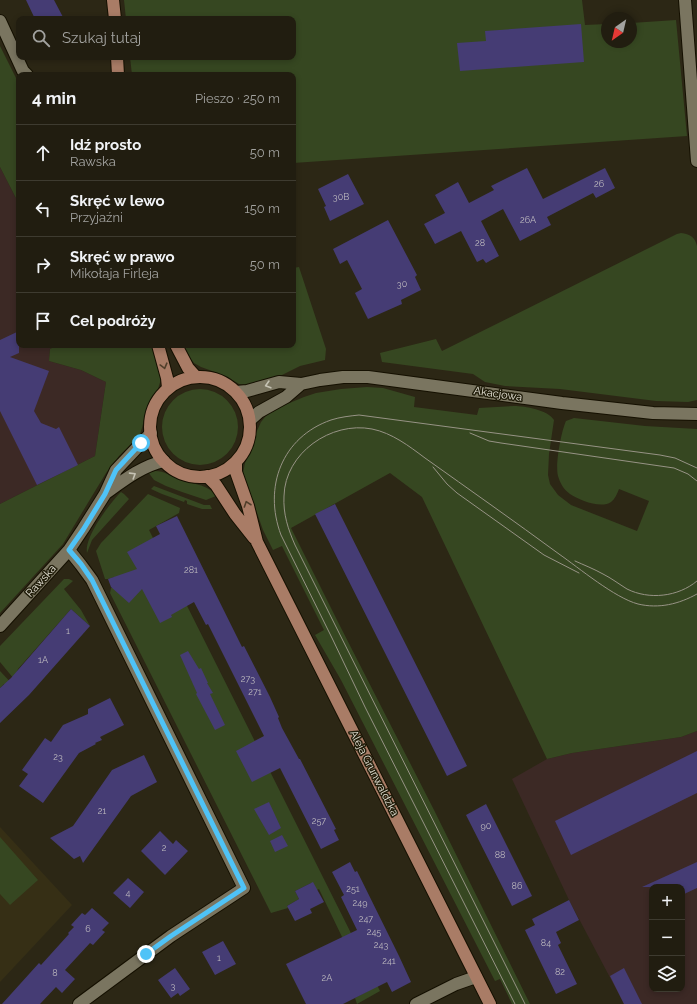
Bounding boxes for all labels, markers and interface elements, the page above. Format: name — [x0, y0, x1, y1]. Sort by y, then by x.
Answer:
north arrow — [601, 12, 637, 48]
search box — [16, 16, 296, 60]
icon: search — [30, 27, 52, 49]
text: Szukaj tutaj — [62, 29, 141, 47]
text: 4 min — [32, 88, 76, 108]
text: Pieszo · 250 m — [195, 91, 280, 106]
text: Idź prosto — [70, 136, 141, 154]
icon: ahead — [32, 142, 54, 164]
text: 50 m — [250, 145, 280, 160]
text: Rawska — [70, 154, 116, 169]
house number: 26 — [594, 179, 605, 189]
text: Skręć w lewo — [70, 192, 165, 210]
house number: 30B — [333, 192, 349, 202]
icon: left — [32, 198, 54, 220]
text: 150 m — [244, 201, 280, 216]
text: Przyjaźni — [70, 210, 123, 225]
house number: 26A — [520, 215, 536, 225]
house number: 28 — [475, 238, 485, 248]
text: Skręć w prawo — [70, 248, 175, 266]
icon: right — [32, 254, 54, 276]
text: 50 m — [250, 257, 280, 272]
text: Mikołaja Firleja — [70, 266, 159, 281]
house number: 30 — [397, 279, 408, 289]
icon: arrive — [32, 310, 54, 332]
text: Cel podróży — [70, 312, 156, 330]
one-way arrow — [159, 363, 168, 370]
one-way arrow — [265, 380, 272, 389]
street label: Akacjowa — [473, 384, 523, 404]
route start — [132, 434, 150, 452]
one-way arrow — [129, 472, 136, 479]
one-way arrow — [243, 501, 252, 508]
street label: Rawska — [23, 562, 59, 600]
house number: 281 — [184, 565, 198, 575]
house number: 1 — [66, 626, 70, 636]
house number: 1A — [38, 655, 48, 665]
house number: 273 — [241, 674, 255, 684]
house number: 271 — [248, 687, 262, 697]
street label: Aleja Grunwaldzka — [347, 728, 401, 818]
house number: 23 — [53, 752, 63, 762]
house number: 21 — [98, 806, 106, 816]
house number: 257 — [312, 816, 326, 826]
house number: 90 — [481, 821, 492, 831]
house number: 2 — [162, 843, 167, 853]
house number: 88 — [495, 850, 505, 860]
house number: 86 — [512, 881, 523, 891]
house number: 251 — [346, 884, 360, 894]
map controls — [649, 884, 685, 992]
button: + — [649, 884, 685, 920]
house number: 4 — [126, 888, 131, 898]
house number: 249 — [353, 898, 367, 908]
house number: 247 — [359, 914, 373, 924]
button: − — [649, 920, 685, 956]
house number: 6 — [85, 924, 91, 934]
house number: 245 — [367, 927, 381, 937]
house number: 84 — [541, 938, 551, 948]
house number: 243 — [374, 940, 388, 950]
route end — [137, 945, 155, 963]
house number: 1 — [217, 953, 221, 963]
house number: 241 — [382, 956, 396, 966]
button: layers — [649, 956, 685, 992]
house number: 82 — [555, 967, 565, 977]
house number: 8 — [52, 968, 58, 978]
house number: 2A — [322, 973, 332, 983]
house number: 3 — [171, 981, 176, 991]

